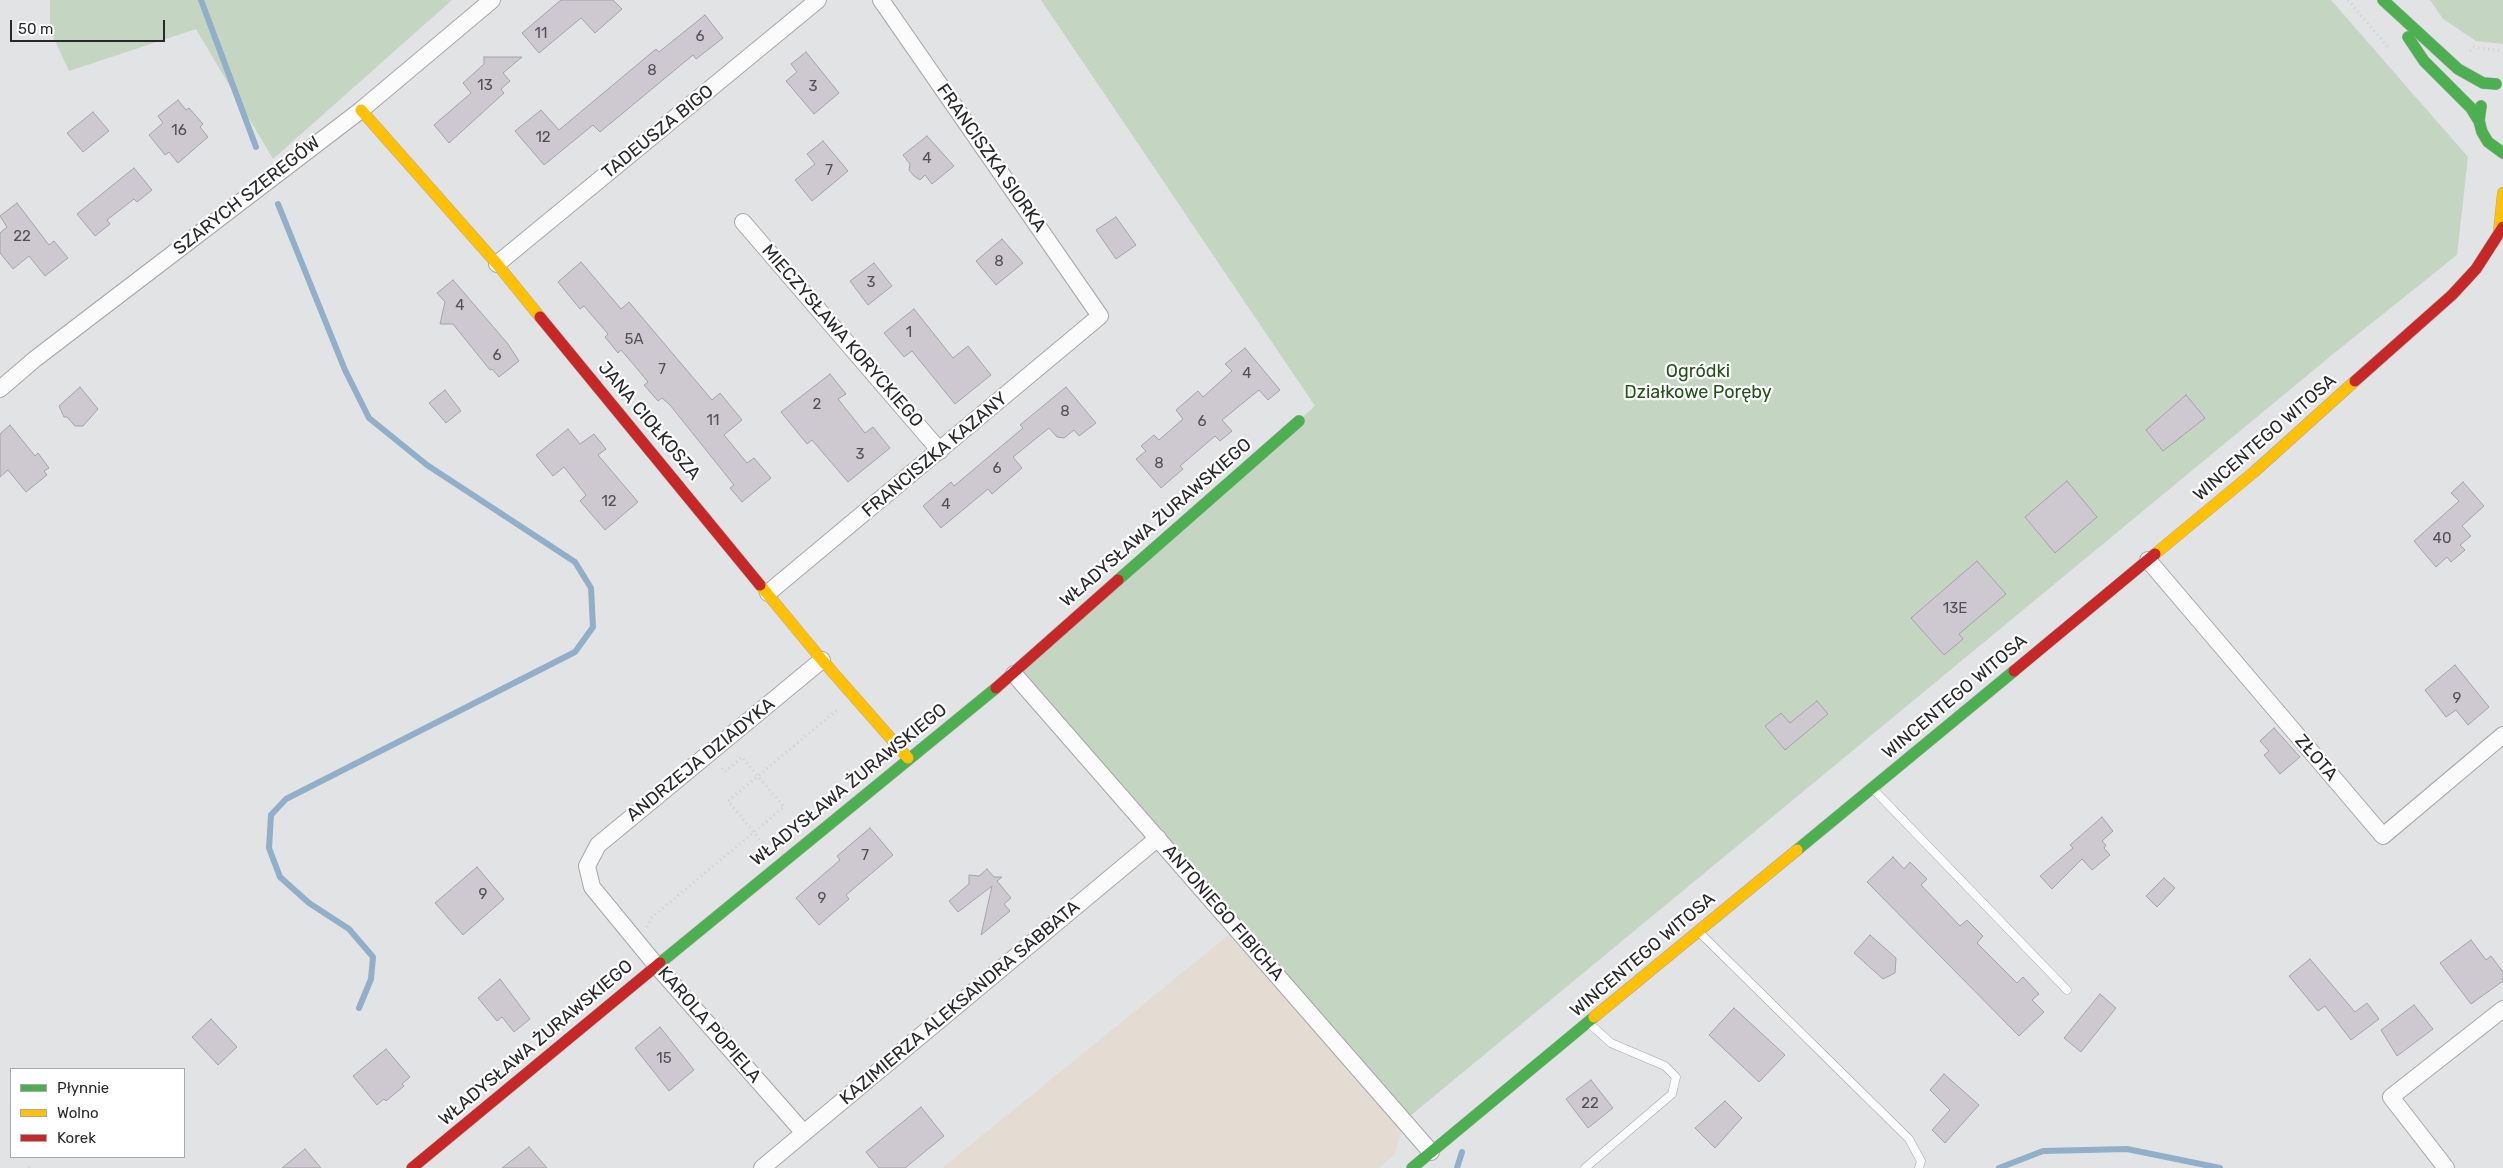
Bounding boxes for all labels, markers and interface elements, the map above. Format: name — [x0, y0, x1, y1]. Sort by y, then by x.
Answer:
scale bar — [12, 10, 168, 42]
text: 50 m — [18, 20, 53, 38]
house number: 11 — [535, 25, 547, 43]
house number: 6 — [695, 28, 705, 46]
house number: 8 — [647, 62, 657, 80]
house number: 13 — [477, 77, 493, 95]
house number: 3 — [808, 78, 818, 96]
street label: FRANCISZKA SIORKA — [932, 80, 1050, 236]
street label: TADEUSZA BIGO — [598, 81, 718, 183]
house number: 16 — [171, 122, 187, 140]
house number: 12 — [535, 129, 551, 147]
street label: SZARYCH SZEREGÓW — [169, 132, 325, 260]
house number: 4 — [922, 150, 932, 168]
house number: 7 — [825, 162, 833, 180]
house number: 22 — [13, 228, 31, 246]
street label: MIECZYSŁAWA KORYCKIEGO — [757, 240, 927, 432]
house number: 8 — [994, 253, 1004, 271]
house number: 3 — [866, 274, 876, 292]
house number: 4 — [455, 297, 465, 315]
house number: 1 — [906, 324, 912, 342]
house number: 5A — [625, 331, 643, 349]
house number: 6 — [492, 347, 502, 365]
street label: JANA CIOŁKOSZA — [593, 357, 705, 485]
house number: 7 — [658, 361, 666, 379]
park label: Ogródki Działkowe Poręby — [1624, 361, 1772, 404]
house number: 4 — [1242, 365, 1252, 383]
street label: WINCENTEGO WITOSA — [2189, 370, 2341, 506]
street label: FRANCISZKA KAZANY — [858, 388, 1012, 522]
house number: 2 — [813, 396, 821, 414]
house number: 8 — [1060, 403, 1070, 421]
house number: 11 — [707, 412, 719, 430]
house number: 6 — [1197, 413, 1207, 431]
street label: WŁADYSŁAWA ŻURAWSKIEGO — [1056, 434, 1256, 612]
house number: 3 — [855, 446, 865, 464]
house number: 8 — [1154, 455, 1164, 473]
house number: 6 — [992, 460, 1002, 478]
house number: 12 — [601, 493, 617, 511]
house number: 4 — [941, 496, 951, 514]
house number: 40 — [2433, 530, 2451, 548]
house number: 13E — [1943, 600, 1967, 618]
street label: WINCENTEGO WITOSA — [1878, 630, 2032, 764]
house number: 9 — [2453, 690, 2461, 708]
street label: ANDRZEJA DZIADYKA — [622, 694, 780, 826]
street label: WŁADYSŁAWA ŻURAWSKIEGO — [746, 699, 952, 871]
street label: ZŁOTA — [2290, 731, 2342, 785]
street label: ANTONIEGO FIBICHA — [1158, 841, 1288, 985]
house number: 7 — [861, 847, 869, 865]
house number: 9 — [479, 886, 487, 904]
street label: WINCENTEGO WITOSA — [1566, 888, 1720, 1022]
house number: 9 — [818, 890, 826, 908]
street label: KAZIMIERZA ALEKSANDRA SABBATA — [836, 896, 1084, 1110]
street label: WŁADYSŁAWA ŻURAWSKIEGO — [435, 955, 637, 1131]
street label: KAROLA POPIELA — [653, 963, 765, 1087]
house number: 15 — [656, 1050, 672, 1068]
legend — [10, 1068, 185, 1158]
text: Płynnie — [57, 1079, 109, 1097]
house number: 22 — [1581, 1095, 1599, 1113]
text: Wolno — [57, 1104, 99, 1122]
text: Korek — [57, 1129, 96, 1147]

